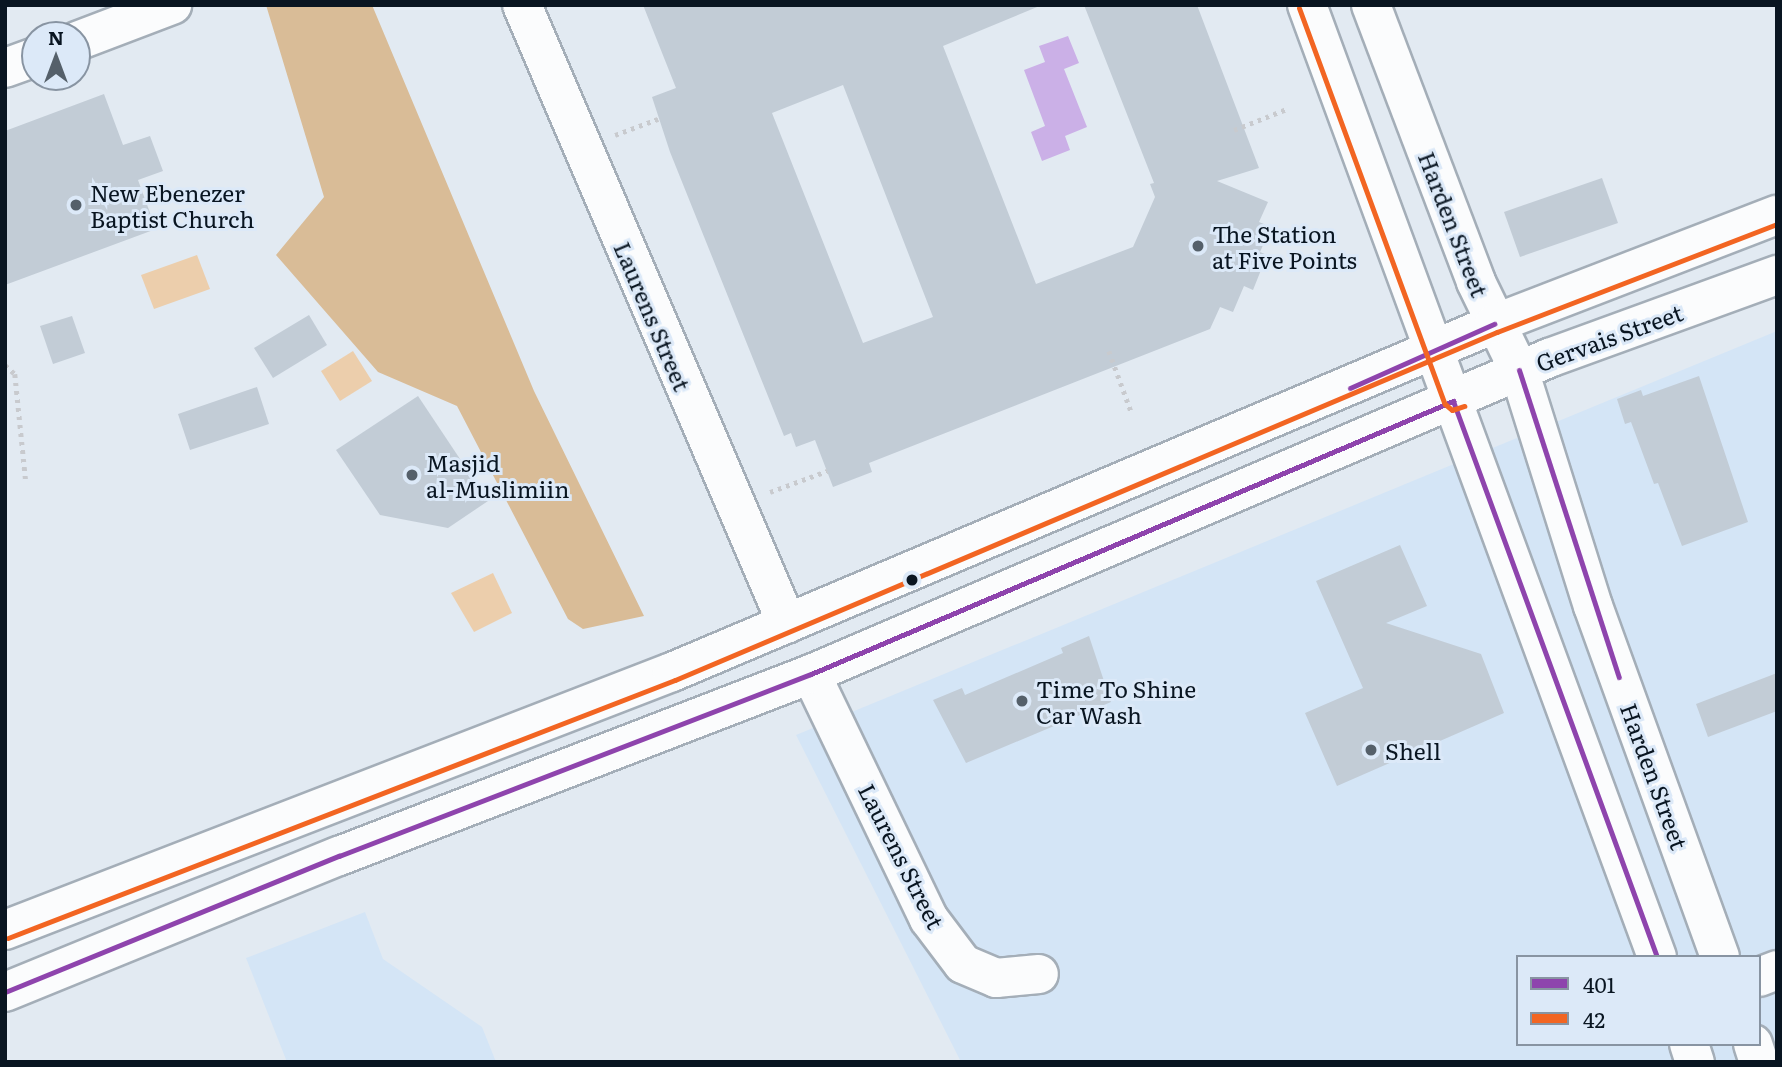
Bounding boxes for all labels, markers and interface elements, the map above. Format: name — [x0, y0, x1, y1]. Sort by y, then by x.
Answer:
north arrow — [21, 21, 91, 91]
text: N — [48, 23, 64, 51]
street label: Harden Street — [1414, 147, 1494, 301]
place label: New Ebenezer Baptist Church — [90, 178, 254, 232]
marker: New Ebenezer Baptist Church — [68, 197, 84, 213]
place label: The Station at Five Points — [1212, 219, 1357, 273]
street label: Laurens Street — [609, 237, 697, 395]
marker: The Station at Five Points — [1190, 238, 1206, 254]
street label: Gervais Street — [1532, 298, 1686, 376]
place label: Masjid al-Muslimiin — [426, 448, 569, 502]
marker: Masjid al-Muslimiin — [404, 467, 420, 483]
unlabelled marker — [905, 573, 919, 587]
place label: Time To Shine Car Wash — [1036, 674, 1196, 728]
marker: Time To Shine Car Wash — [1014, 693, 1030, 709]
street label: Harden Street — [1616, 699, 1694, 853]
place label: Shell — [1385, 736, 1441, 764]
marker: Shell — [1363, 742, 1379, 758]
street label: Laurens Street — [854, 779, 950, 933]
legend — [1516, 955, 1761, 1046]
text: 401 — [1583, 968, 1615, 999]
text: 42 — [1583, 1003, 1605, 1034]

